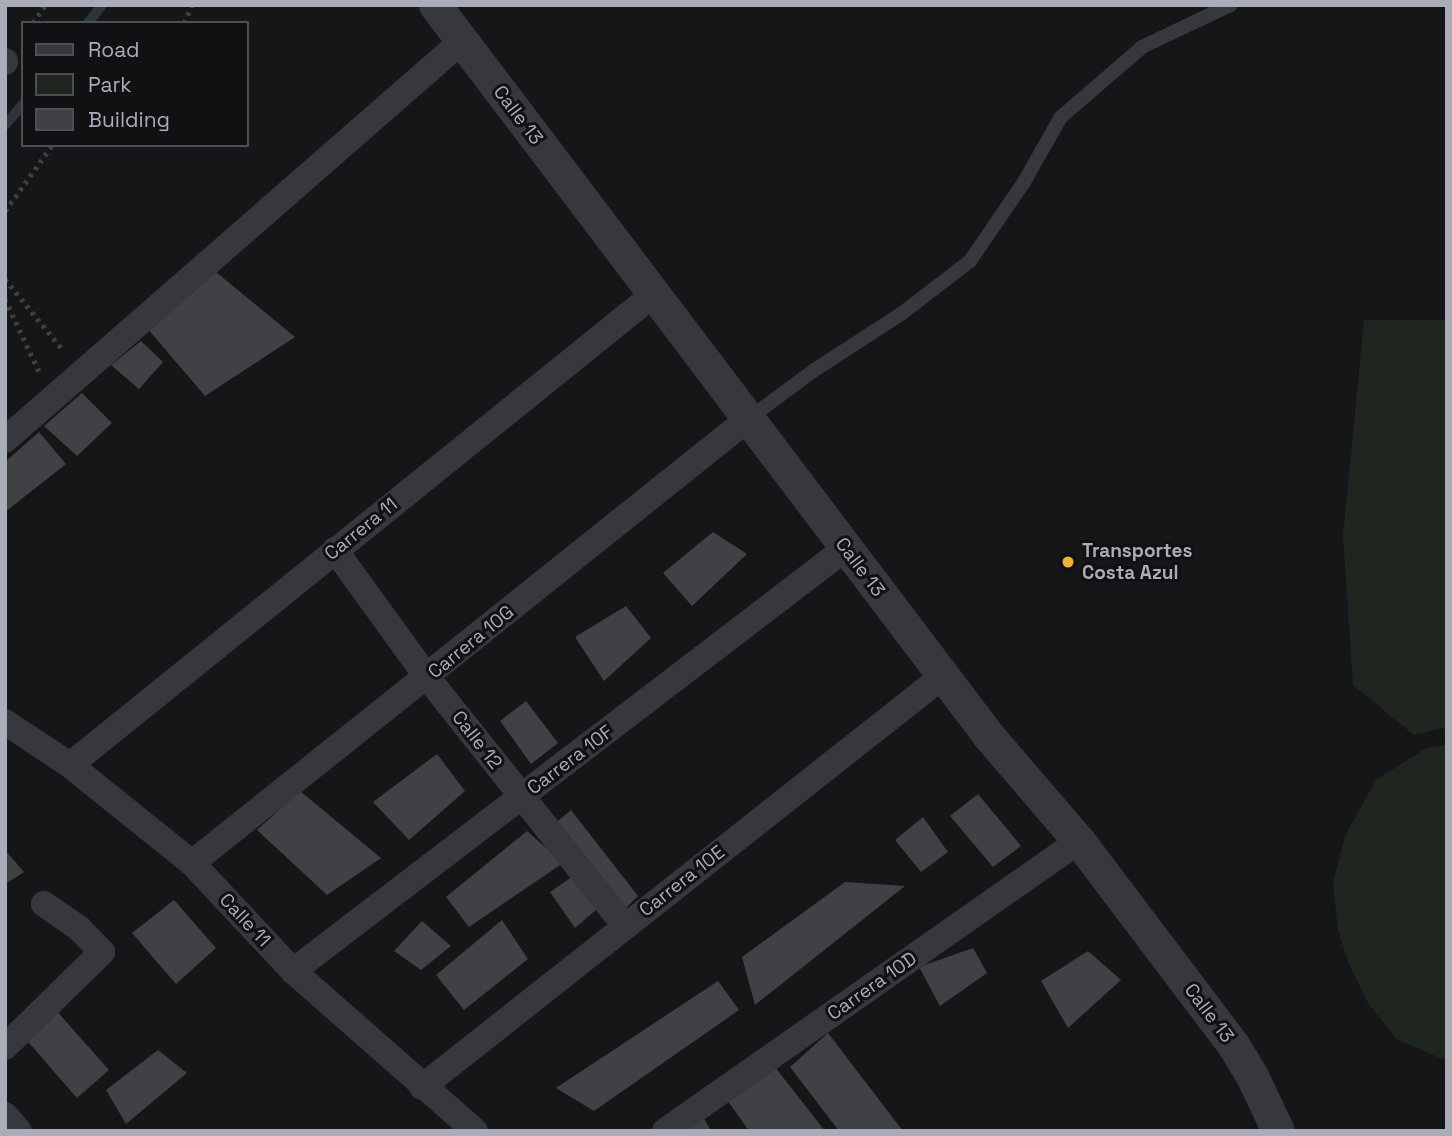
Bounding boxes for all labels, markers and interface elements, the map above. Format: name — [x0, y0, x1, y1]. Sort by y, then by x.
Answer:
legend — [21, 21, 248, 147]
text: Road — [88, 36, 140, 63]
text: Park — [88, 71, 132, 98]
street label: Calle 13 — [488, 81, 548, 149]
text: Building — [88, 106, 170, 133]
street label: Carrera 11 — [320, 493, 402, 565]
street label: Calle 13 — [830, 533, 890, 601]
place label: Transportes Costa Azul — [1082, 540, 1192, 584]
marker: Transportes Costa Azul — [1060, 554, 1076, 570]
street label: Carrera 10G — [424, 601, 518, 683]
street label: Calle 12 — [447, 706, 507, 774]
street label: Carrera 10F — [523, 720, 617, 800]
street label: Carrera 10E — [635, 841, 729, 921]
street label: Calle 11 — [215, 889, 275, 951]
street label: Carrera 10D — [823, 947, 921, 1025]
street label: Calle 13 — [1179, 979, 1239, 1047]

